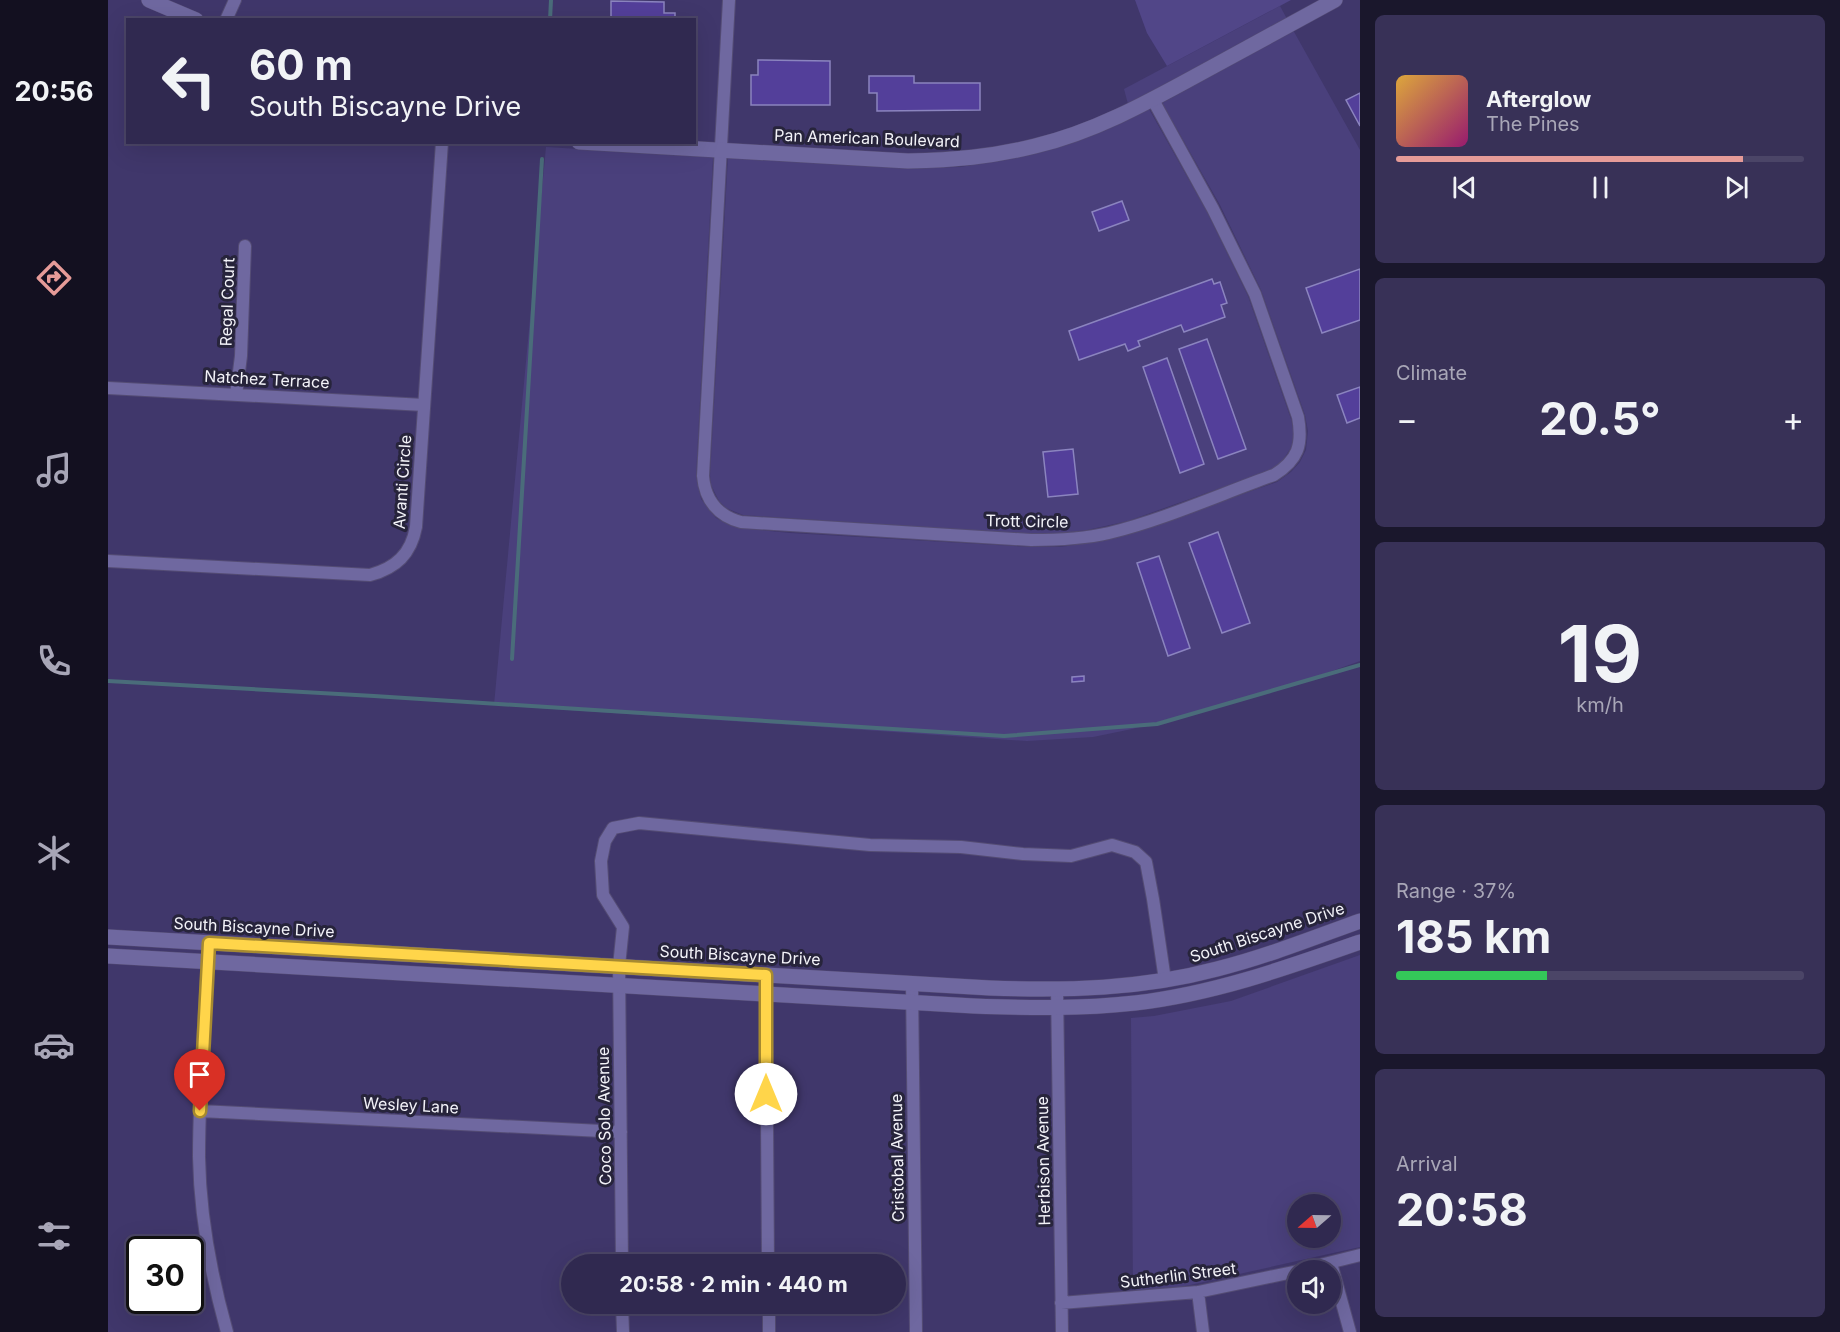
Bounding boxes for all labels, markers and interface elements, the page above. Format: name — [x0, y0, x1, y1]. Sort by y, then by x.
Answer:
text: 60 m — [249, 39, 353, 90]
icon: left — [150, 42, 228, 120]
text: 20:56 — [14, 75, 94, 108]
text: Afterglow — [1486, 86, 1591, 112]
text: South Biscayne Drive — [249, 90, 521, 123]
text: The Pines — [1486, 112, 1580, 136]
street label: Pan American Boulevard — [774, 125, 960, 151]
icon: previous — [1448, 171, 1481, 204]
icon: pause — [1584, 171, 1617, 204]
icon: next — [1720, 171, 1753, 204]
icon: directions — [33, 257, 75, 299]
street label: Regal Court — [215, 257, 239, 347]
text: Climate — [1396, 361, 1467, 385]
street label: Natchez Terrace — [204, 366, 330, 392]
text: 20.5° — [1539, 391, 1661, 446]
text: − — [1396, 399, 1418, 439]
text: + — [1782, 399, 1804, 439]
street label: Avanti Circle — [389, 434, 415, 530]
icon: music — [33, 449, 75, 491]
street label: Trott Circle — [985, 510, 1069, 532]
text: 19 — [1558, 606, 1642, 701]
icon: phone — [33, 640, 75, 682]
text: km/h — [1576, 693, 1624, 717]
icon: climate — [33, 832, 75, 874]
text: Range · 37% — [1396, 879, 1516, 903]
street label: South Biscayne Drive — [1187, 898, 1347, 966]
text: 185 km — [1396, 909, 1551, 964]
street label: South Biscayne Drive — [173, 913, 335, 941]
street label: South Biscayne Drive — [659, 941, 821, 969]
icon: car — [33, 1024, 75, 1066]
street label: Coco Solo Avenue — [593, 1047, 615, 1185]
pin — [174, 1049, 225, 1111]
icon: arrive — [183, 1058, 216, 1091]
position arrow — [734, 1062, 798, 1126]
street label: Wesley Lane — [363, 1093, 459, 1117]
street label: Cristobal Avenue — [886, 1094, 908, 1222]
street label: Herbison Avenue — [1032, 1096, 1054, 1226]
text: Arrival — [1396, 1152, 1458, 1176]
text: 20:58 — [1396, 1182, 1528, 1237]
north arrow — [1287, 1194, 1341, 1248]
map controls — [1287, 1194, 1341, 1314]
icon: filters — [33, 1215, 75, 1257]
speed limit sign: 30 — [126, 1236, 204, 1314]
street label: Sutherlin Street — [1119, 1258, 1237, 1292]
button: sound — [1287, 1260, 1341, 1314]
text: 20:58 · 2 min · 440 m — [619, 1271, 848, 1297]

